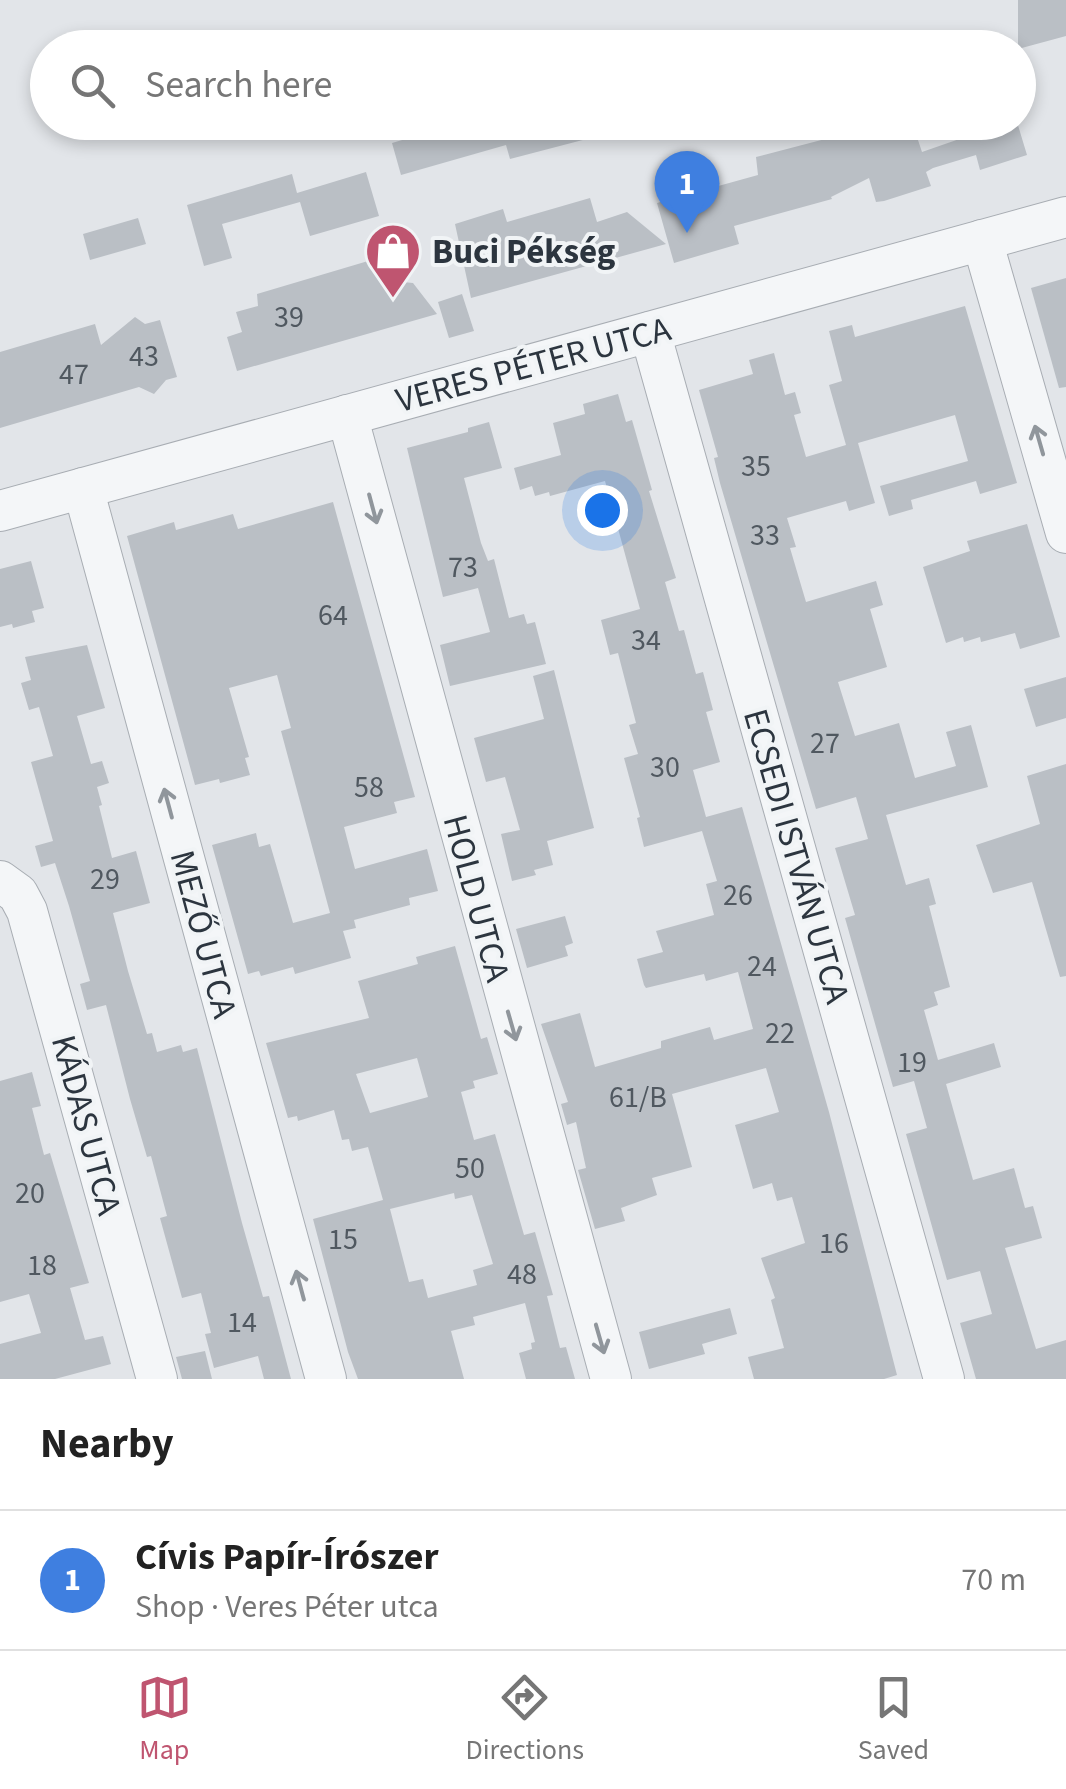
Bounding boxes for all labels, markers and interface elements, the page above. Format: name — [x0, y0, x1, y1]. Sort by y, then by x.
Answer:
search box — [30, 30, 1036, 140]
icon: search — [65, 58, 120, 113]
text: Search here — [145, 58, 332, 112]
pin: 1 — [654, 150, 720, 233]
shop icon: Buci Pékség — [363, 221, 423, 300]
place label: Buci Pékség — [432, 227, 616, 277]
house number: 39 — [274, 296, 304, 339]
street label: VERES PÉTER UTCA — [390, 304, 676, 426]
house number: 43 — [129, 335, 159, 378]
house number: 47 — [59, 353, 89, 396]
one-way arrow — [1029, 425, 1047, 456]
house number: 35 — [741, 445, 771, 488]
your location — [577, 485, 628, 536]
one-way arrow — [364, 493, 383, 524]
house number: 33 — [750, 514, 780, 557]
house number: 73 — [448, 546, 478, 589]
house number: 64 — [318, 594, 348, 637]
house number: 34 — [631, 619, 661, 662]
street label: ECSEDI ISTVÁN UTCA — [730, 703, 862, 1009]
house number: 27 — [810, 722, 840, 765]
house number: 30 — [650, 746, 680, 789]
house number: 58 — [354, 766, 384, 809]
one-way arrow — [158, 787, 177, 819]
street label: HOLD UTCA — [430, 809, 522, 987]
street label: MEZŐ UTCA — [157, 845, 249, 1024]
house number: 29 — [90, 858, 120, 901]
house number: 26 — [723, 874, 753, 917]
house number: 24 — [747, 945, 777, 988]
one-way arrow — [504, 1010, 523, 1041]
house number: 22 — [765, 1012, 795, 1055]
street label: KÁDAS UTCA — [38, 1030, 134, 1221]
house number: 19 — [897, 1041, 927, 1084]
house number: 61/B — [609, 1076, 667, 1119]
house number: 50 — [455, 1147, 485, 1190]
house number: 20 — [15, 1172, 45, 1215]
house number: 15 — [328, 1218, 358, 1261]
house number: 16 — [819, 1222, 849, 1265]
house number: 18 — [27, 1244, 57, 1287]
house number: 48 — [507, 1253, 537, 1296]
one-way arrow — [290, 1270, 308, 1301]
house number: 14 — [227, 1301, 257, 1344]
one-way arrow — [591, 1323, 610, 1354]
text: Nearby — [40, 1414, 174, 1474]
text: Cívis Papír-Írószer — [135, 1530, 439, 1584]
text: 1 — [64, 1557, 81, 1603]
text: 70 m — [961, 1557, 1026, 1603]
text: Shop · Veres Péter utca — [135, 1584, 439, 1630]
tab: Map — [137, 1670, 192, 1770]
tab: Directions — [466, 1670, 584, 1770]
tab: Saved — [858, 1670, 929, 1770]

